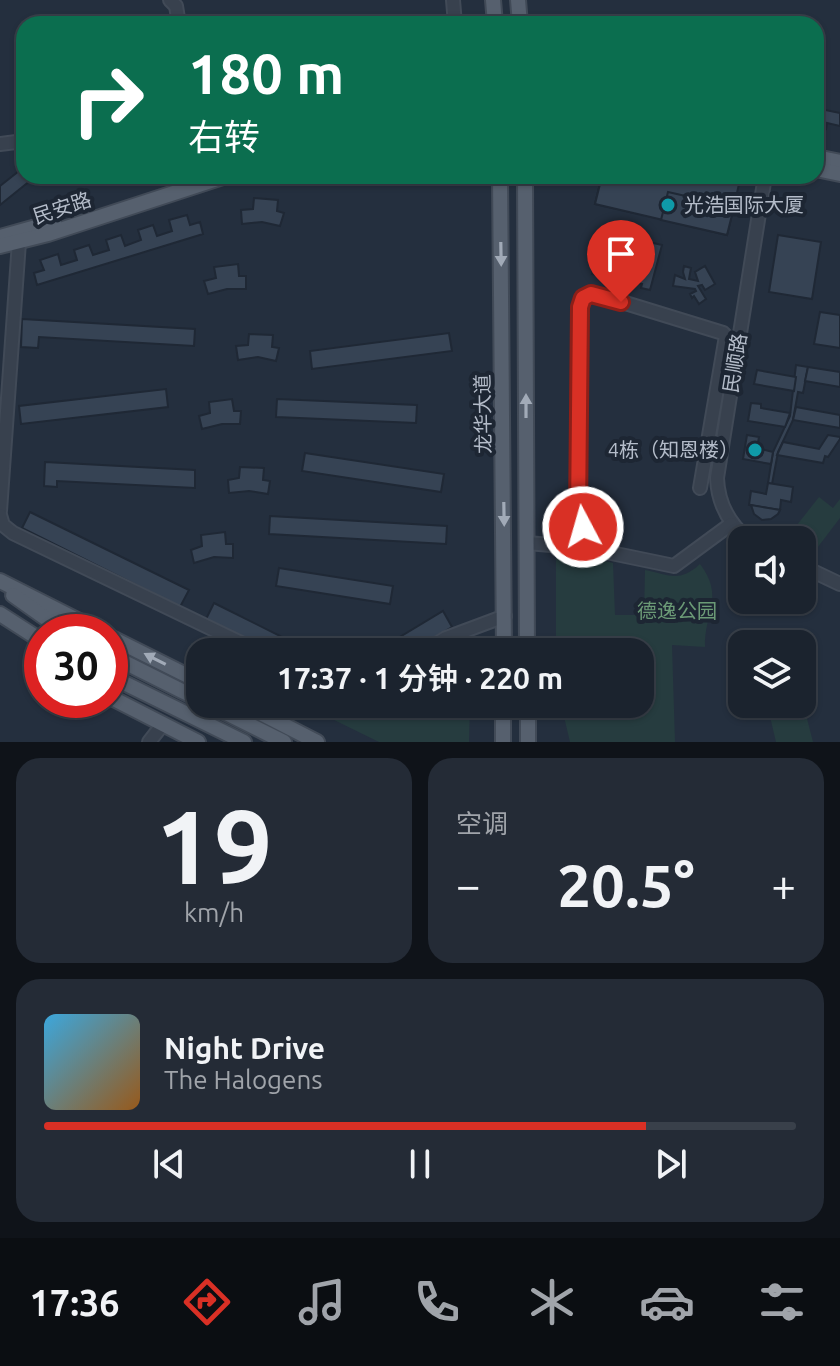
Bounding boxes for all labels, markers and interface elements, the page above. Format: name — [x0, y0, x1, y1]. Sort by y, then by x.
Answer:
text: 180 m — [188, 42, 344, 105]
icon: right — [56, 48, 160, 152]
text: 右转 — [188, 116, 260, 157]
street label: 民安路 — [30, 187, 94, 228]
place label: 光浩国际大厦 — [684, 193, 804, 216]
marker: 光浩国际大厦 — [659, 196, 677, 214]
pin — [587, 220, 655, 302]
icon: arrive — [599, 232, 643, 276]
one-way arrow — [495, 242, 507, 267]
street label: 民顺路 — [718, 331, 751, 394]
street label: 龙华大道 — [470, 374, 495, 454]
one-way arrow — [520, 393, 532, 418]
place label: 4栋（知恩楼） — [608, 438, 739, 461]
marker: 4栋（知恩楼） — [746, 441, 764, 459]
position arrow — [541, 485, 625, 569]
one-way arrow — [498, 502, 510, 527]
map controls — [728, 526, 816, 718]
button: sound — [728, 526, 816, 614]
park label: 德逸公园 — [637, 599, 717, 622]
speed limit sign: 30 — [24, 614, 128, 718]
button: layers — [728, 630, 816, 718]
one-way arrow — [144, 653, 166, 667]
text: 17:37 · 1 分钟 · 220 m — [277, 661, 563, 695]
text: 19 — [155, 787, 273, 904]
text: 空调 — [456, 809, 508, 838]
text: 20.5° — [557, 851, 695, 918]
text: − — [456, 860, 481, 909]
text: + — [771, 860, 796, 909]
text: km/h — [184, 898, 244, 927]
text: Night Drive — [164, 1031, 325, 1065]
text: The Halogens — [164, 1065, 323, 1094]
icon: previous — [147, 1142, 191, 1186]
icon: pause — [398, 1142, 442, 1186]
icon: next — [649, 1142, 693, 1186]
icon: directions — [179, 1274, 235, 1330]
icon: music — [294, 1274, 350, 1330]
icon: phone — [409, 1274, 465, 1330]
icon: climate — [524, 1274, 580, 1330]
icon: car — [639, 1274, 695, 1330]
icon: filters — [754, 1274, 810, 1330]
text: 17:36 — [30, 1282, 120, 1323]

